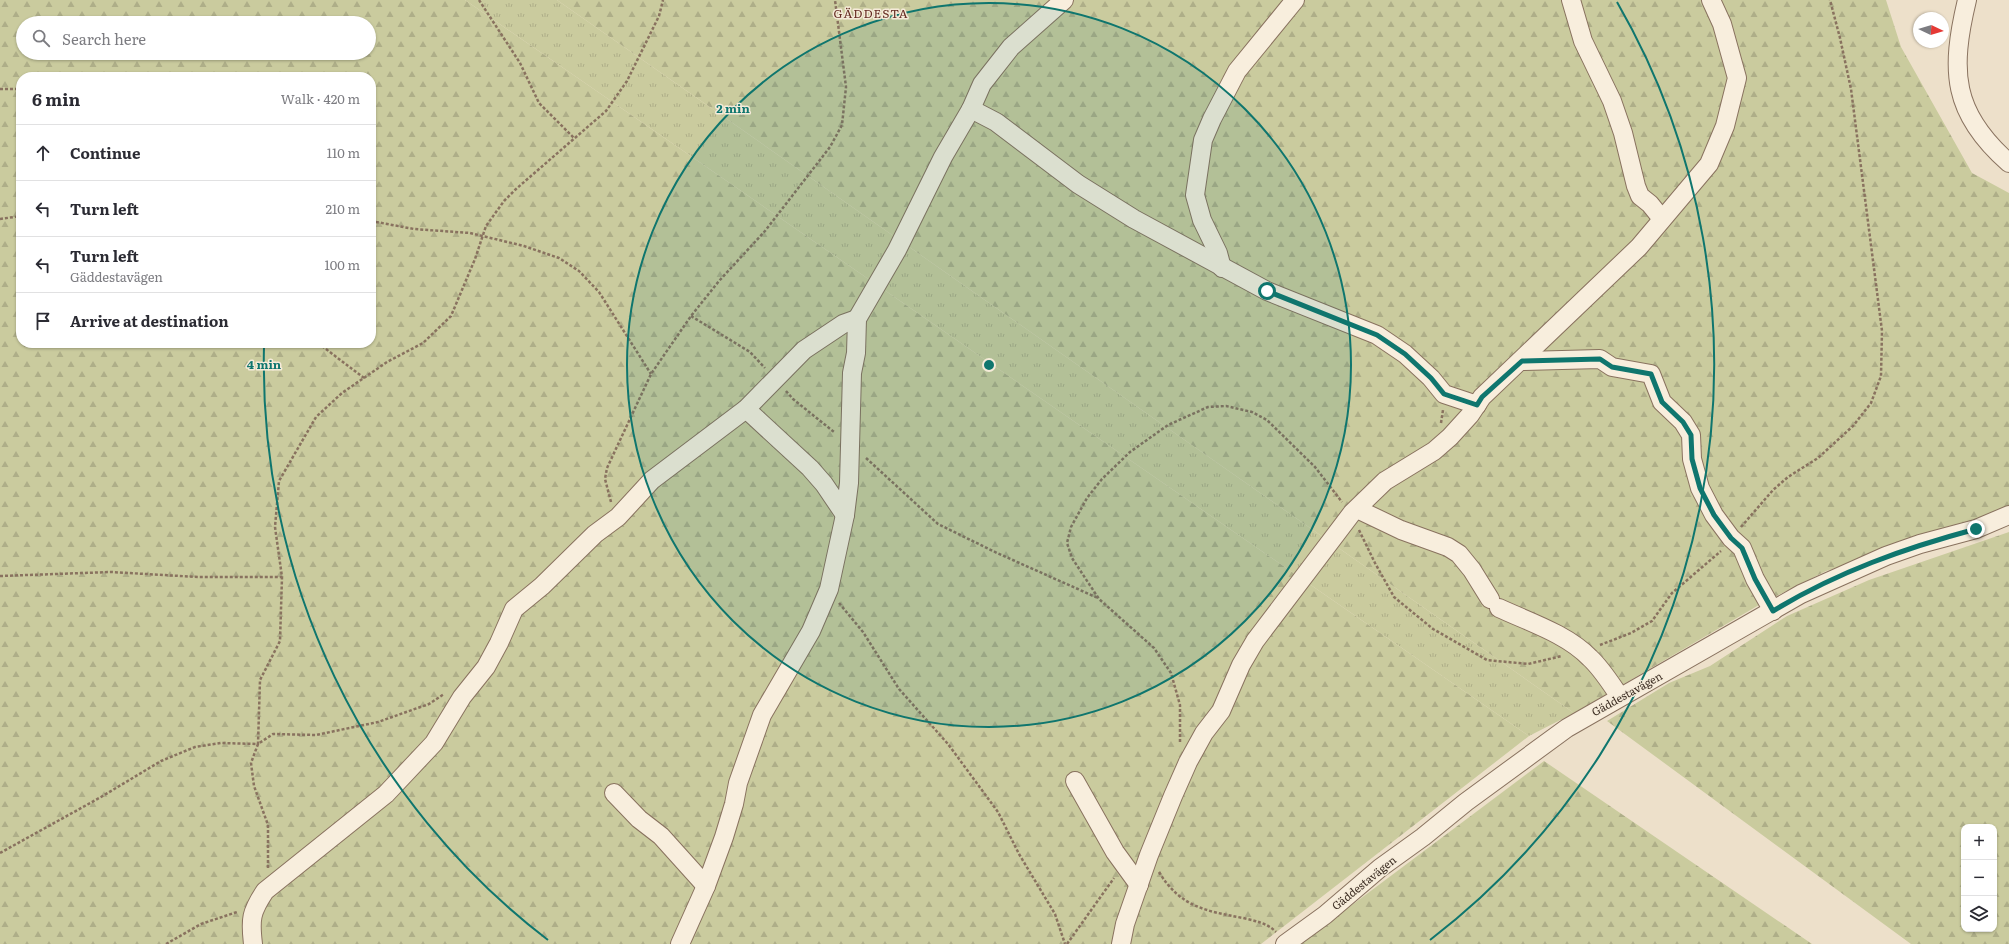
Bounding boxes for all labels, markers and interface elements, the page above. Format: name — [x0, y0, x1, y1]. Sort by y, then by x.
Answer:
district label: GÄDDESTA — [833, 4, 909, 22]
north arrow — [1913, 12, 1949, 48]
search box — [16, 16, 376, 60]
icon: search — [30, 27, 52, 49]
text: Search here — [62, 27, 146, 50]
text: 6 min — [32, 86, 80, 111]
text: Walk · 420 m — [281, 89, 360, 108]
text: 2 min — [716, 99, 750, 117]
text: Continue — [70, 141, 140, 164]
icon: ahead — [32, 142, 54, 164]
text: 110 m — [327, 143, 360, 162]
text: Turn left — [70, 197, 139, 220]
icon: left — [32, 198, 54, 220]
text: 210 m — [325, 199, 360, 218]
text: Turn left — [70, 244, 139, 267]
icon: left — [32, 254, 54, 276]
text: 100 m — [324, 255, 360, 274]
text: Gäddestavägen — [70, 267, 163, 286]
route start — [1258, 282, 1276, 300]
text: Arrive at destination — [70, 309, 229, 332]
icon: arrive — [32, 310, 54, 332]
text: 4 min — [247, 355, 282, 373]
centre of rings — [982, 358, 996, 372]
route end — [1967, 520, 1985, 538]
street label: Gäddestavägen — [1588, 667, 1665, 719]
map controls — [1961, 824, 1997, 932]
button: + — [1961, 824, 1997, 860]
street label: Gäddestavägen — [1328, 851, 1399, 913]
button: − — [1961, 860, 1997, 896]
button: layers — [1961, 896, 1997, 932]

